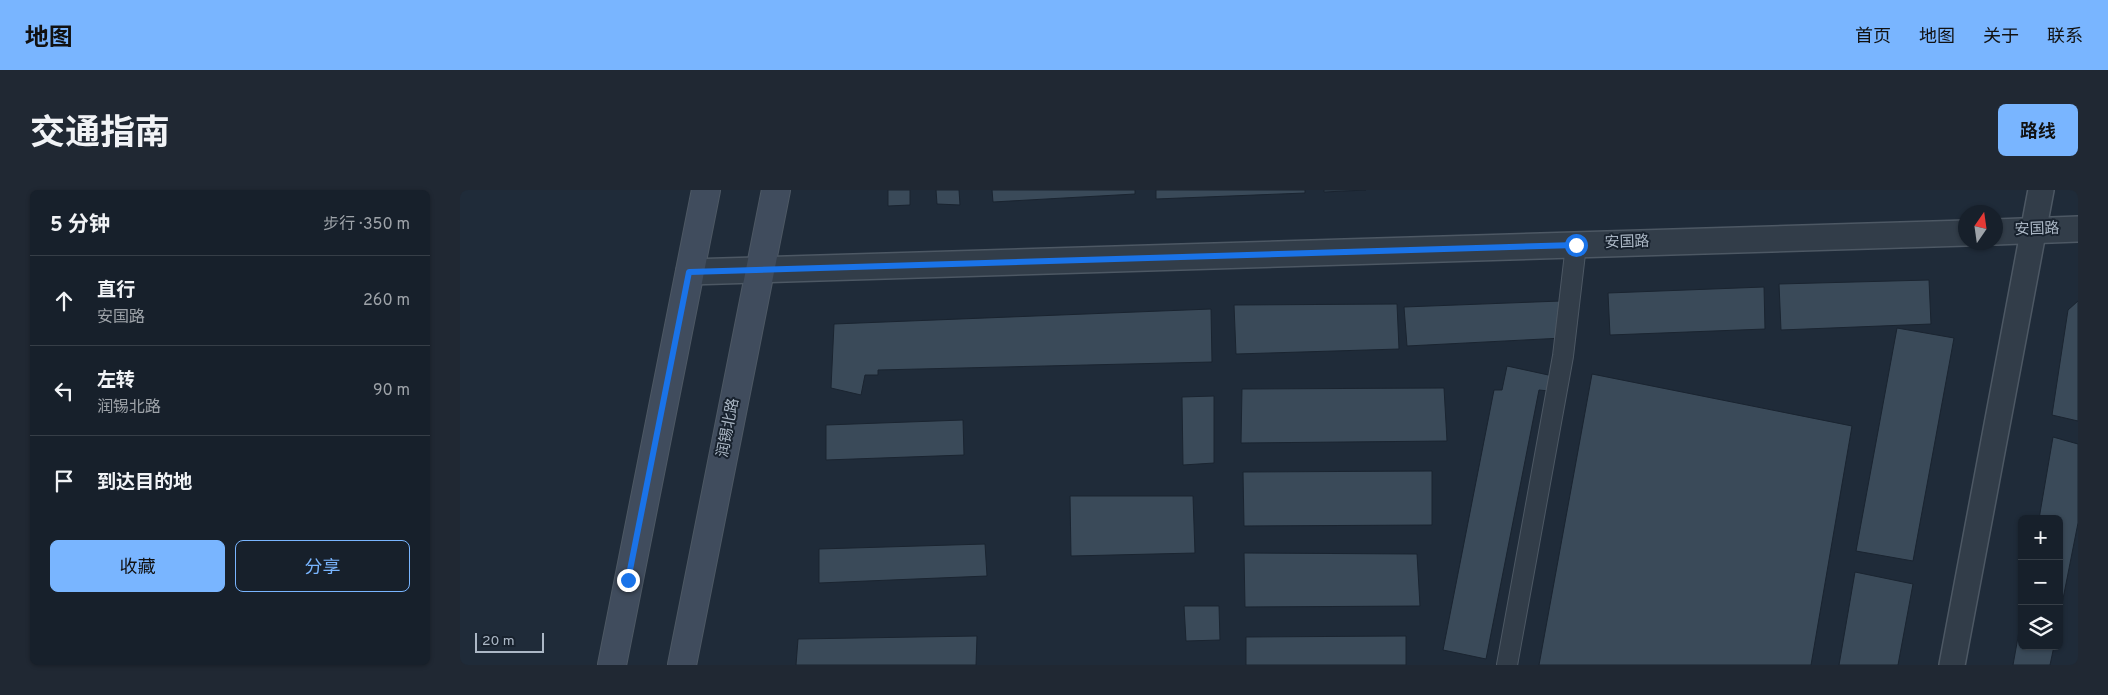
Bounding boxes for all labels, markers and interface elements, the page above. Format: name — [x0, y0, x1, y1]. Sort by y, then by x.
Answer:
text: 地图 — [25, 24, 73, 54]
text: 首页 — [1855, 26, 1891, 49]
text: 地图 — [1919, 26, 1955, 49]
text: 关于 — [1983, 26, 2019, 49]
text: 联系 — [2047, 26, 2083, 49]
button: 路线 — [1998, 104, 2078, 156]
text: 交通指南 — [30, 113, 170, 157]
north arrow — [1958, 205, 2003, 250]
text: 5 分钟 — [50, 212, 110, 239]
text: 步行 · 350 m — [323, 215, 410, 235]
street label: 安国路 — [2014, 220, 2060, 240]
street label: 安国路 — [1604, 233, 1650, 253]
route start — [1565, 234, 1588, 257]
text: 直行 — [97, 279, 135, 303]
icon: ahead — [50, 287, 78, 315]
text: 260 m — [363, 291, 410, 311]
text: 安国路 — [97, 308, 145, 328]
text: 左转 — [97, 369, 135, 393]
icon: left — [50, 377, 78, 405]
text: 90 m — [373, 381, 410, 401]
street label: 润锡北路 — [713, 397, 744, 459]
text: 润锡北路 — [97, 398, 161, 418]
icon: arrive — [50, 467, 78, 495]
text: 到达目的地 — [97, 471, 192, 495]
map controls — [2018, 515, 2063, 650]
button: + — [2018, 515, 2063, 560]
button: 收藏 — [50, 540, 225, 592]
button: 分享 — [235, 540, 410, 592]
button: − — [2018, 560, 2063, 605]
route end — [617, 569, 640, 592]
button: layers — [2018, 605, 2063, 650]
scale bar — [475, 630, 544, 653]
text: 20 m — [482, 633, 515, 650]

